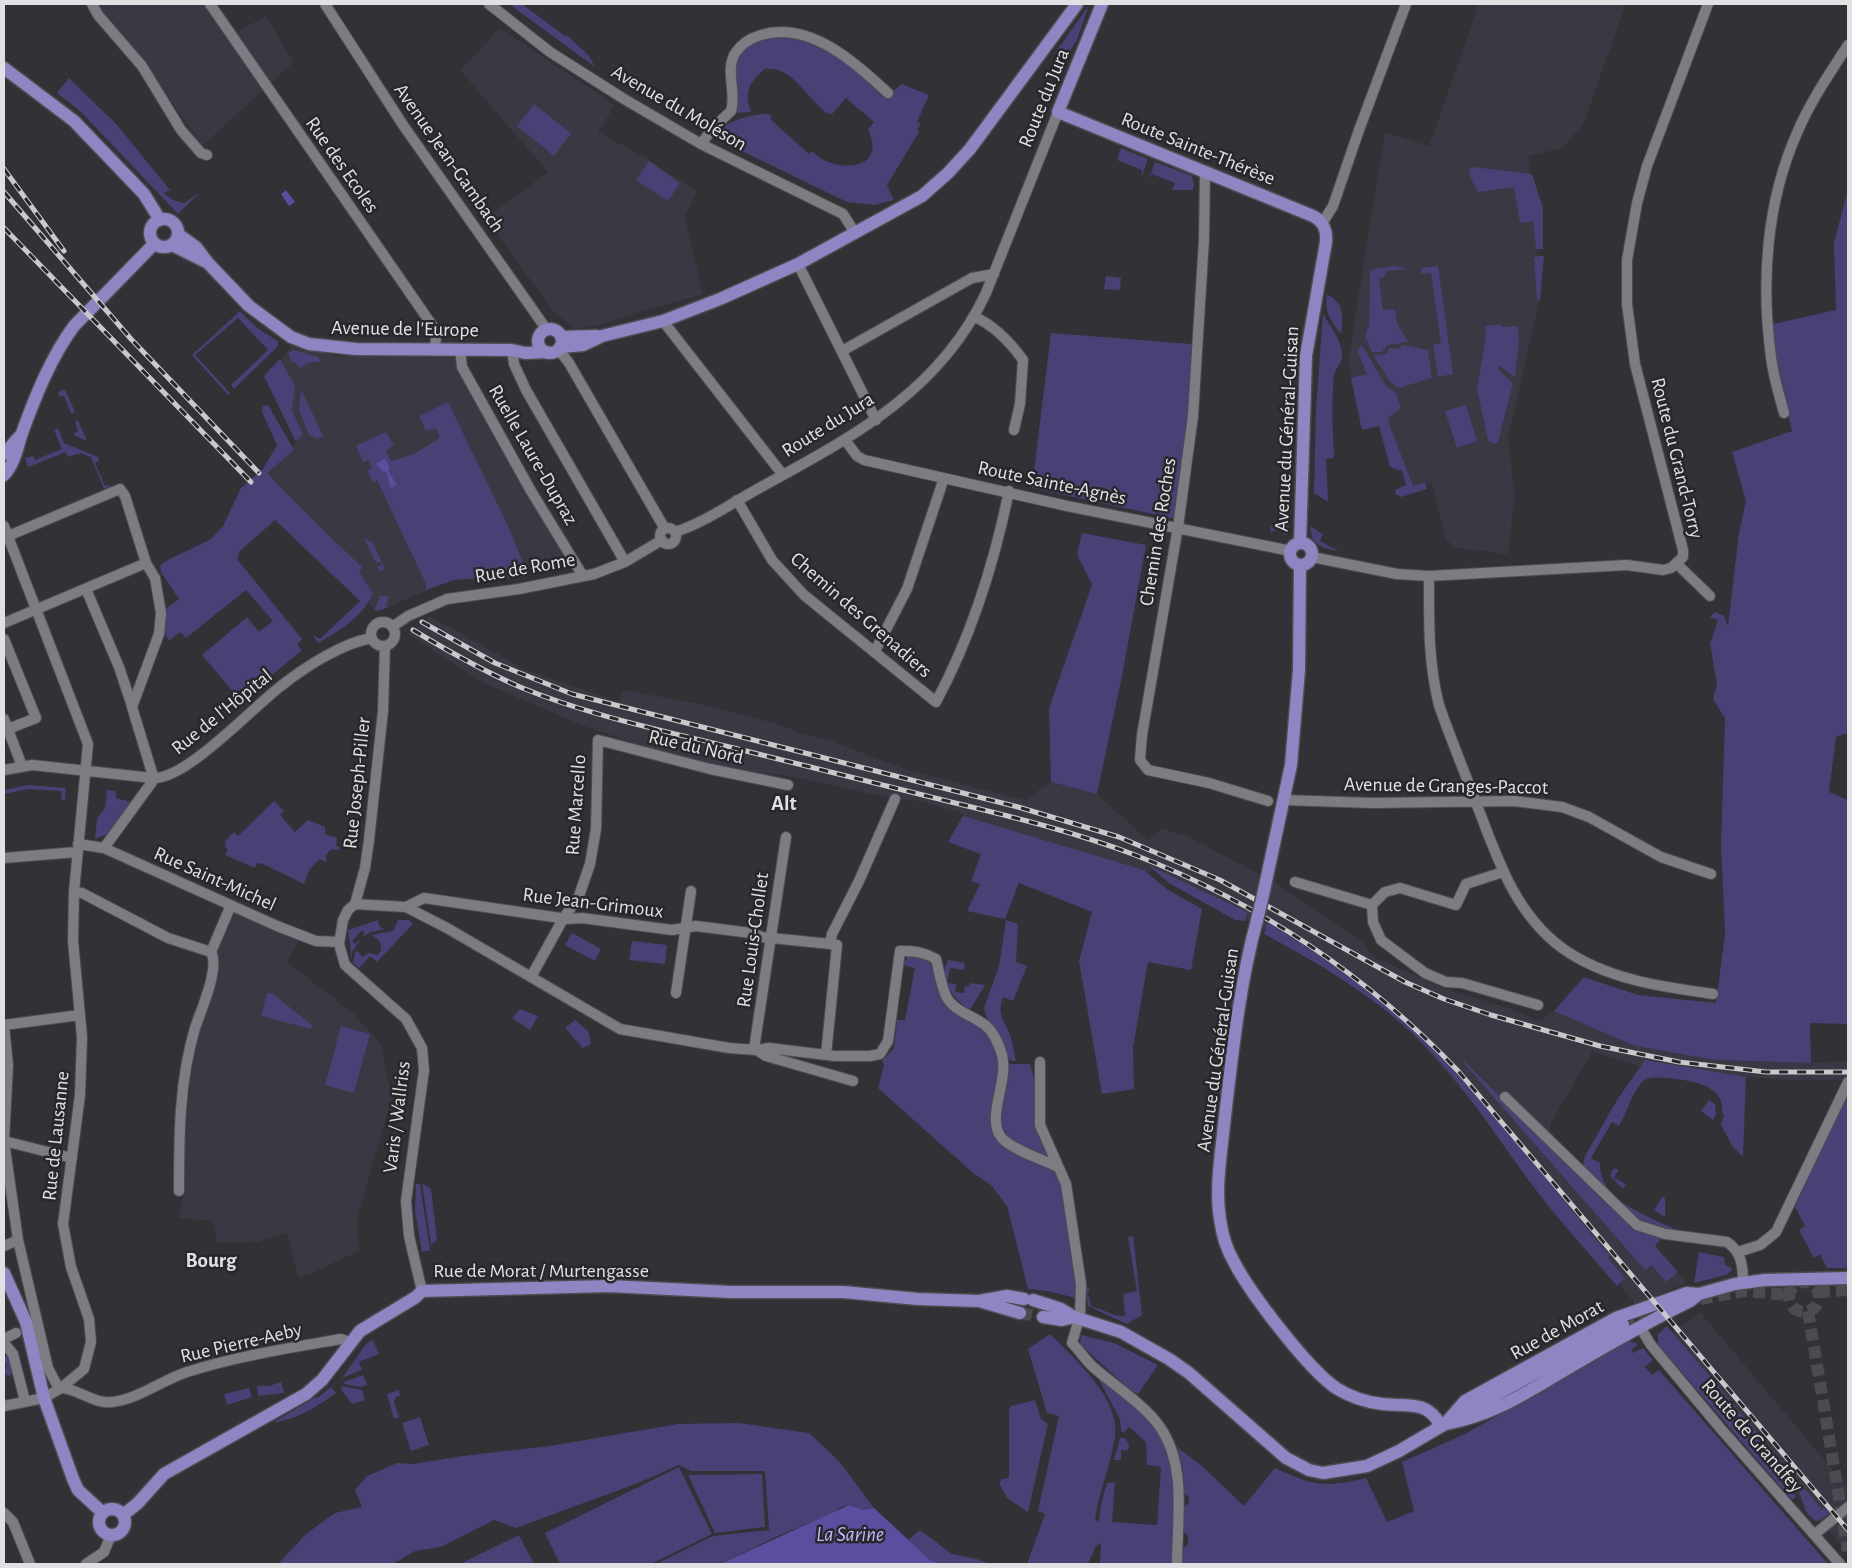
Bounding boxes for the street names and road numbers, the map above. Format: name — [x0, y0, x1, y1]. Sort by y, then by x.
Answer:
street label: Route du Jura — [1013, 45, 1075, 151]
street label: Avenue du Moléson — [607, 60, 751, 156]
street label: Avenue Jean-Gambach — [389, 79, 509, 237]
street label: Route Sainte-Thérèse — [1117, 107, 1279, 191]
street label: Rue des Ecoles — [300, 112, 384, 218]
street label: Avenue de l'Europe — [331, 316, 479, 342]
street label: Avenue du Général-Guisan — [1270, 326, 1304, 532]
street label: Route du Grand-Torry — [1645, 375, 1709, 541]
street label: Ruelle Laure-Dupraz — [483, 381, 583, 529]
street label: Route du Jura — [777, 387, 879, 463]
street label: Route Sainte-Agnès — [976, 456, 1128, 510]
street label: Chemin des Roches — [1134, 456, 1182, 608]
street label: Rue de Rome — [473, 547, 577, 589]
street label: Chemin des Grenadiers — [785, 547, 937, 683]
street label: Rue de l'Hôpital — [167, 664, 277, 760]
street label: Rue Joseph-Piller — [338, 716, 376, 850]
street label: Rue du Nord — [646, 724, 746, 770]
street label: Rue Marcello — [561, 754, 591, 856]
street label: Avenue de Granges-Paccot — [1344, 772, 1548, 800]
street label: Rue Saint-Michel — [150, 841, 280, 917]
street label: Rue Louis-Chollet — [732, 871, 774, 1009]
street label: Rue Jean-Grimoux — [521, 882, 665, 924]
street label: Avenue du Général-Guisan — [1192, 946, 1244, 1154]
street label: Varis / Wallriss — [378, 1060, 416, 1174]
street label: Rue de Lausanne — [37, 1070, 75, 1202]
street label: Rue de Morat / Murtengasse — [433, 1259, 649, 1283]
street label: Rue de Morat — [1506, 1294, 1608, 1366]
street label: Rue Pierre-Aeby — [178, 1317, 304, 1369]
street label: Route de Grandfey — [1696, 1374, 1808, 1498]

